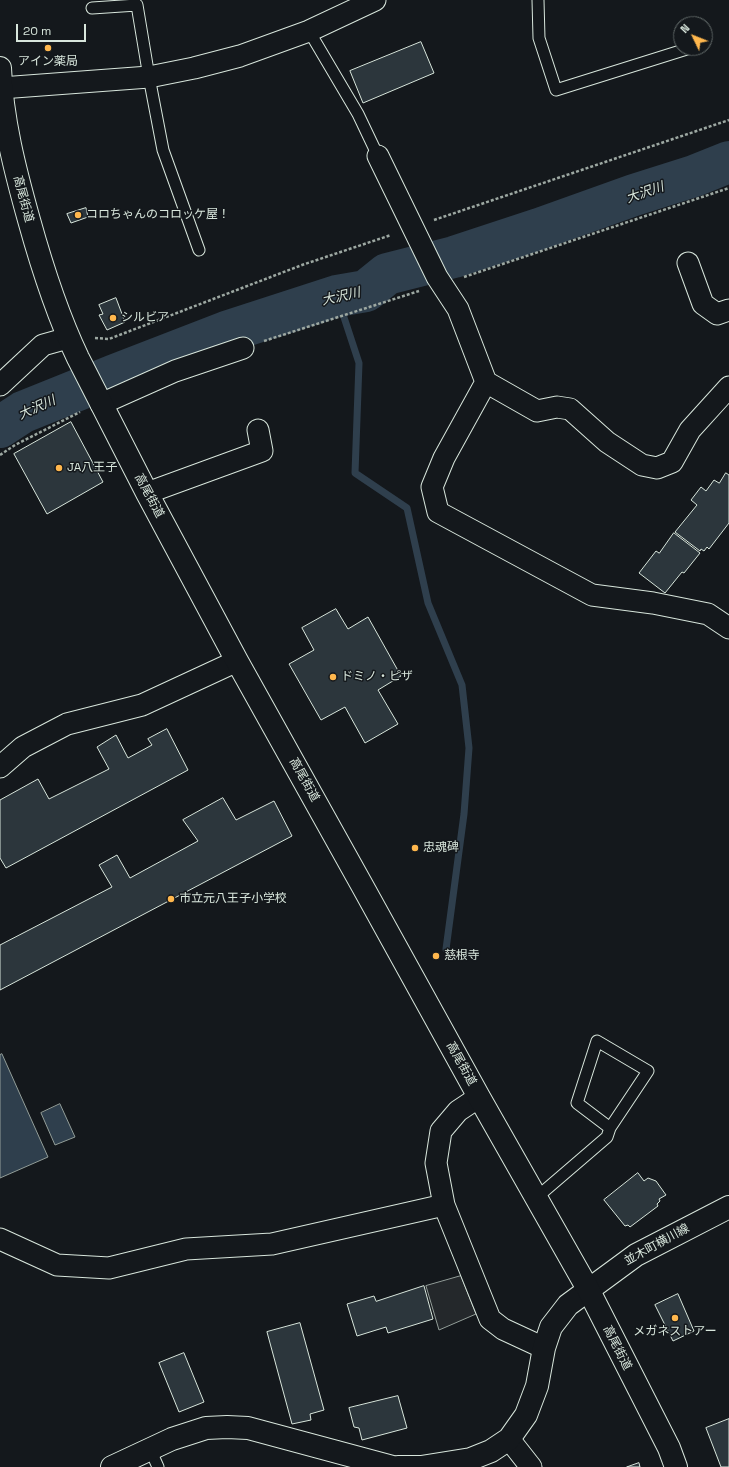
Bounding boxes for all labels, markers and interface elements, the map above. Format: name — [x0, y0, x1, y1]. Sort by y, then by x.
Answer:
scale bar — [18, 16, 88, 42]
north arrow — [673, 16, 713, 56]
text: N — [677, 21, 693, 36]
text: 20 m — [23, 23, 51, 39]
marker: アイン薬局 — [43, 43, 53, 53]
place label: アイン薬局 — [18, 55, 78, 69]
street label: 高尾街道 — [10, 174, 36, 224]
water label: 大沢川 — [624, 179, 666, 207]
place label: コロちゃんのコロッケ屋！ — [86, 208, 230, 222]
marker: コロちゃんのコロッケ屋！ — [73, 210, 83, 220]
water label: 大沢川 — [320, 285, 362, 309]
place label: シルビア — [121, 311, 169, 325]
marker: シルビア — [108, 313, 118, 323]
water label: 大沢川 — [16, 393, 58, 423]
place label: JA八王子 — [67, 461, 117, 475]
marker: JA八王子 — [54, 463, 64, 473]
street label: 高尾街道 — [131, 471, 167, 521]
place label: ドミノ・ピザ — [341, 670, 413, 684]
marker: ドミノ・ピザ — [328, 672, 338, 682]
street label: 高尾街道 — [286, 756, 322, 804]
place label: 忠魂碑 — [423, 841, 459, 855]
marker: 忠魂碑 — [410, 843, 420, 853]
place label: 市立元八王子小学校 — [179, 892, 287, 906]
marker: 市立元八王子小学校 — [166, 894, 176, 904]
place label: 慈根寺 — [444, 949, 480, 963]
marker: 慈根寺 — [431, 951, 441, 961]
street label: 高尾街道 — [443, 1040, 479, 1088]
street label: 並木町横川線 — [622, 1221, 692, 1269]
marker: メガネストアー — [670, 1313, 680, 1323]
street label: 高尾街道 — [600, 1323, 634, 1373]
place label: メガネストアー — [633, 1325, 717, 1339]

